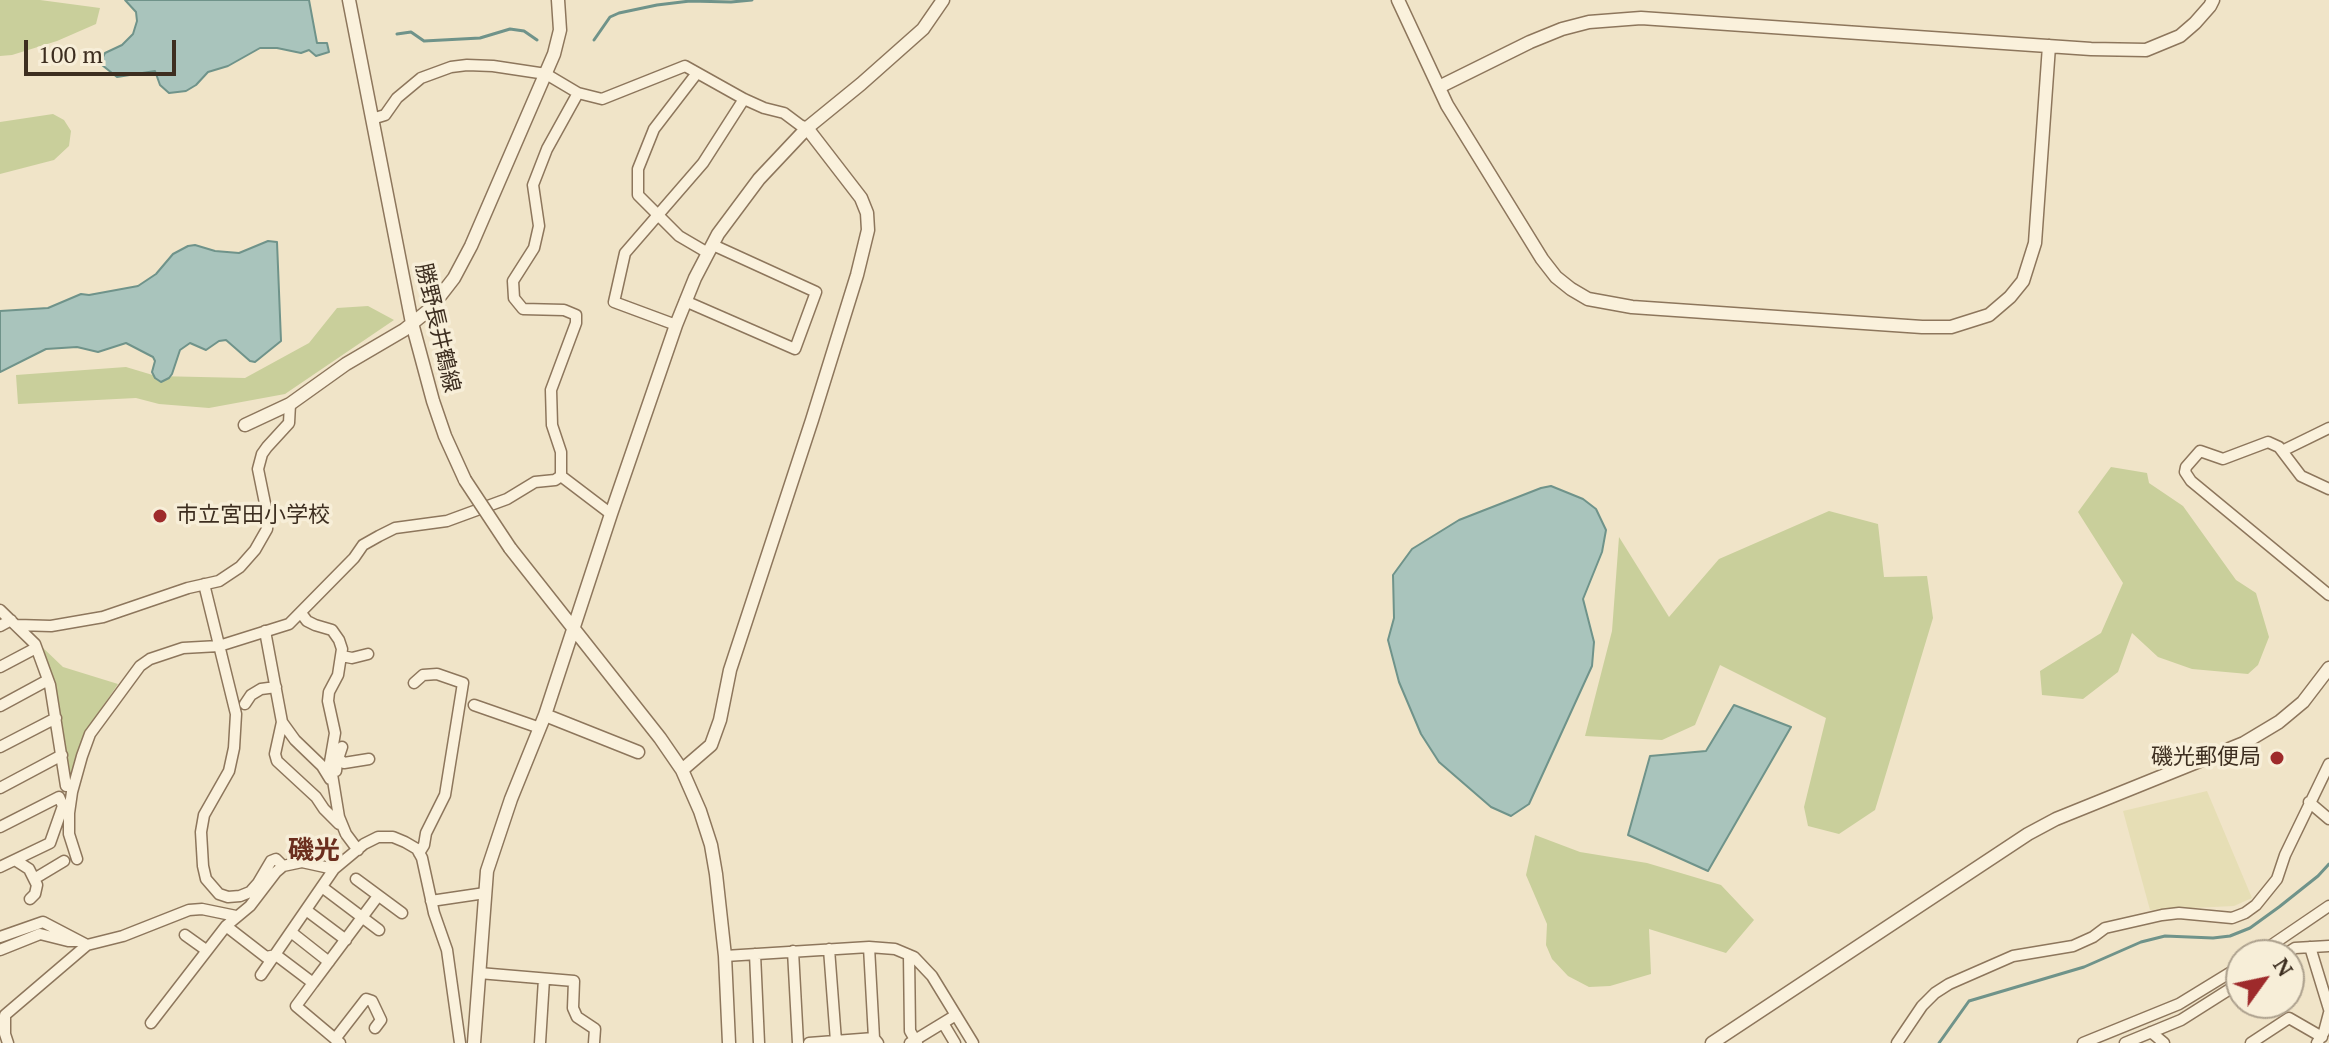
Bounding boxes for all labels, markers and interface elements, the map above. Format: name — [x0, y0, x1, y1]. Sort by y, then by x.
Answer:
scale bar — [28, 24, 180, 74]
text: 100 m — [38, 38, 103, 70]
street label: 勝野長井鶴線 — [409, 261, 465, 395]
place label: 市立宮田小学校 — [176, 503, 330, 529]
marker: 市立宮田小学校 — [151, 507, 169, 525]
place label: 磯光郵便局 — [2151, 745, 2261, 771]
marker: 磯光郵便局 — [2268, 749, 2286, 767]
district label: 磯光 — [288, 836, 340, 868]
north arrow — [2225, 939, 2305, 1019]
text: N — [2267, 952, 2301, 982]

